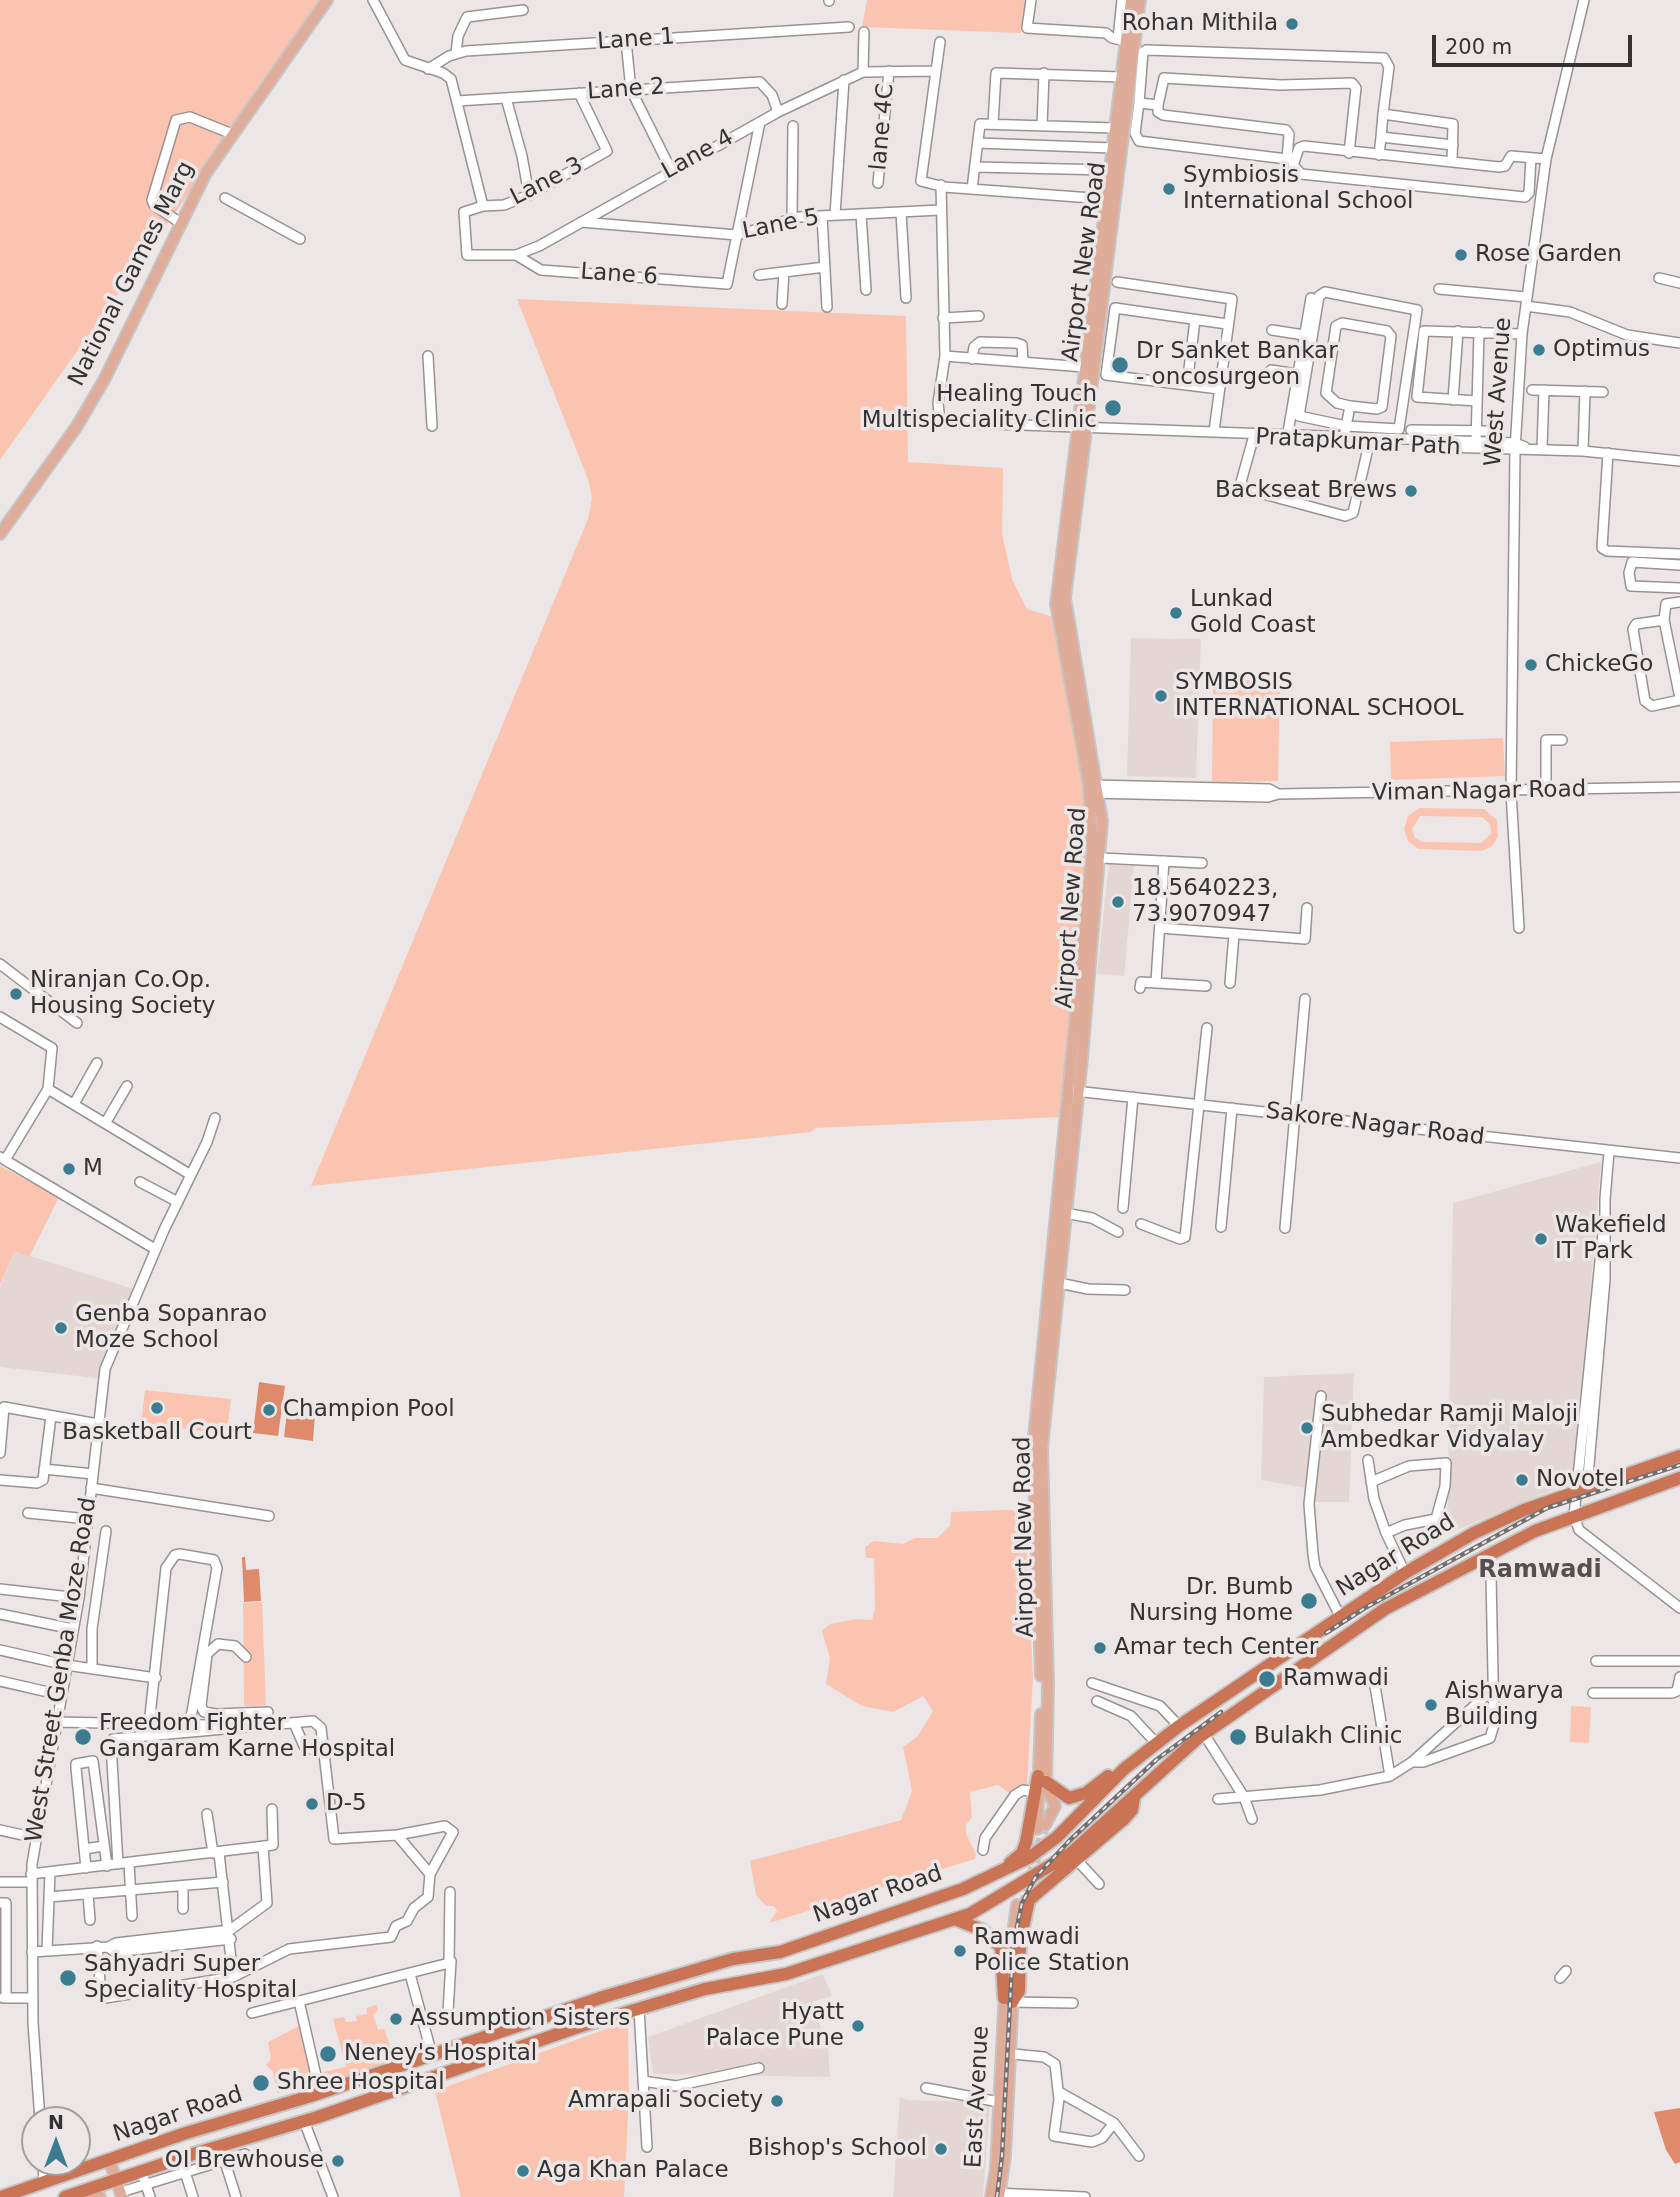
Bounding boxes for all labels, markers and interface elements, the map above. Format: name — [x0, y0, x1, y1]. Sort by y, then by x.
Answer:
place label: Rohan Mithila — [1122, 10, 1278, 38]
marker: Rohan Mithila — [1284, 16, 1300, 32]
scale bar — [1435, 21, 1634, 65]
street label: Lane 1 — [596, 24, 676, 56]
text: 200 m — [1445, 35, 1512, 59]
street label: Lane 2 — [586, 74, 666, 106]
street label: lane 4C — [865, 82, 901, 172]
street label: Lane 4 — [657, 124, 739, 186]
street label: Lane 3 — [506, 152, 588, 212]
street label: National Games Marg — [63, 157, 201, 391]
street label: Airport New Road — [1057, 160, 1113, 364]
place label: Symbiosis International School — [1183, 162, 1413, 216]
marker: Symbiosis International School — [1161, 181, 1177, 197]
street label: Lane 5 — [740, 204, 822, 246]
place label: Rose Garden — [1475, 241, 1622, 269]
marker: Rose Garden — [1453, 247, 1469, 263]
street label: Lane 6 — [579, 259, 659, 291]
street label: West Avenue — [1480, 317, 1518, 467]
place label: Optimus — [1553, 336, 1650, 364]
place label: Dr Sanket Bankar - oncosurgeon — [1136, 338, 1338, 392]
marker: Optimus — [1531, 342, 1547, 358]
marker: Dr Sanket Bankar - oncosurgeon — [1110, 355, 1130, 375]
place label: Healing Touch Multispeciality Clinic — [862, 381, 1097, 435]
marker: Healing Touch Multispeciality Clinic — [1103, 398, 1123, 418]
street label: Pratapkumar Path — [1255, 424, 1461, 462]
place label: Backseat Brews — [1215, 477, 1397, 505]
marker: Backseat Brews — [1403, 483, 1419, 499]
place label: Lunkad Gold Coast — [1190, 586, 1315, 640]
marker: Lunkad Gold Coast — [1168, 605, 1184, 621]
place label: ChickeGo — [1545, 651, 1653, 679]
marker: ChickeGo — [1523, 657, 1539, 673]
place label: SYMBOSIS INTERNATIONAL SCHOOL — [1175, 669, 1464, 723]
marker: SYMBOSIS INTERNATIONAL SCHOOL — [1153, 688, 1169, 704]
street label: Viman Nagar Road — [1372, 776, 1586, 808]
street label: Airport New Road — [1051, 807, 1093, 1009]
place label: 18.5640223, 73.9070947 — [1132, 875, 1278, 929]
marker: 18.5640223, 73.9070947 — [1110, 894, 1126, 910]
place label: Niranjan Co.Op. Housing Society — [30, 967, 215, 1021]
marker: Niranjan Co.Op. Housing Society — [8, 986, 24, 1002]
street label: Sakore Nagar Road — [1264, 1098, 1486, 1152]
place label: M — [83, 1155, 103, 1183]
marker: M — [61, 1161, 77, 1177]
place label: Wakefield IT Park — [1555, 1212, 1667, 1266]
marker: Wakefield IT Park — [1533, 1231, 1549, 1247]
place label: Genba Sopanrao Moze School — [75, 1301, 267, 1355]
marker: Genba Sopanrao Moze School — [53, 1320, 69, 1336]
place label: Champion Pool — [283, 1396, 455, 1424]
marker: Basketball Court — [149, 1400, 165, 1416]
place label: Subhedar Ramji Maloji Ambedkar Vidyalay — [1321, 1401, 1578, 1455]
marker: Champion Pool — [261, 1402, 277, 1418]
place label: Basketball Court — [62, 1419, 252, 1447]
marker: Subhedar Ramji Maloji Ambedkar Vidyalay — [1299, 1420, 1315, 1436]
street label: Airport New Road — [1009, 1436, 1041, 1638]
place label: Novotel — [1536, 1466, 1625, 1494]
marker: Novotel — [1514, 1472, 1530, 1488]
street label: West Street Genba Moze Road — [21, 1496, 103, 1844]
street label: Nagar Road — [1332, 1509, 1460, 1603]
district label: Ramwadi — [1478, 1557, 1602, 1585]
place label: Dr. Bumb Nursing Home — [1129, 1574, 1293, 1628]
marker: Dr. Bumb Nursing Home — [1299, 1591, 1319, 1611]
place label: Amar tech Center — [1114, 1634, 1318, 1662]
marker: Amar tech Center — [1092, 1640, 1108, 1656]
place label: Ramwadi — [1283, 1665, 1389, 1693]
marker: Ramwadi — [1257, 1669, 1277, 1689]
place label: Aishwarya Building — [1445, 1678, 1564, 1732]
marker: Aishwarya Building — [1423, 1697, 1439, 1713]
place label: Freedom Fighter Gangaram Karne Hospital — [99, 1710, 395, 1764]
place label: Bulakh Clinic — [1254, 1723, 1403, 1751]
marker: Freedom Fighter Gangaram Karne Hospital — [73, 1727, 93, 1747]
marker: Bulakh Clinic — [1228, 1727, 1248, 1747]
place label: D-5 — [326, 1790, 367, 1818]
marker: D-5 — [304, 1796, 320, 1812]
street label: Nagar Road — [810, 1860, 946, 1930]
place label: Ramwadi Police Station — [974, 1924, 1130, 1978]
marker: Ramwadi Police Station — [952, 1943, 968, 1959]
place label: Sahyadri Super Speciality Hospital — [84, 1951, 297, 2005]
marker: Sahyadri Super Speciality Hospital — [58, 1968, 78, 1988]
place label: Hyatt Palace Pune — [706, 1999, 844, 2053]
place label: Assumption Sisters — [410, 2005, 630, 2033]
marker: Assumption Sisters — [388, 2011, 404, 2027]
marker: Hyatt Palace Pune — [850, 2018, 866, 2034]
street label: East Avenue — [960, 2025, 996, 2169]
place label: Neney's Hospital — [344, 2040, 537, 2068]
marker: Neney's Hospital — [318, 2044, 338, 2064]
place label: Shree Hospital — [277, 2069, 445, 2097]
marker: Shree Hospital — [251, 2073, 271, 2093]
street label: Nagar Road — [110, 2081, 246, 2149]
place label: Amrapali Society — [568, 2087, 763, 2115]
marker: Amrapali Society — [769, 2093, 785, 2109]
north arrow — [21, 2106, 91, 2176]
text: N — [48, 2111, 64, 2133]
place label: Bishop's School — [748, 2135, 927, 2163]
marker: Bishop's School — [933, 2141, 949, 2157]
place label: OI Brewhouse — [165, 2147, 324, 2175]
marker: OI Brewhouse — [330, 2153, 346, 2169]
place label: Aga Khan Palace — [537, 2157, 729, 2185]
marker: Aga Khan Palace — [515, 2163, 531, 2179]

